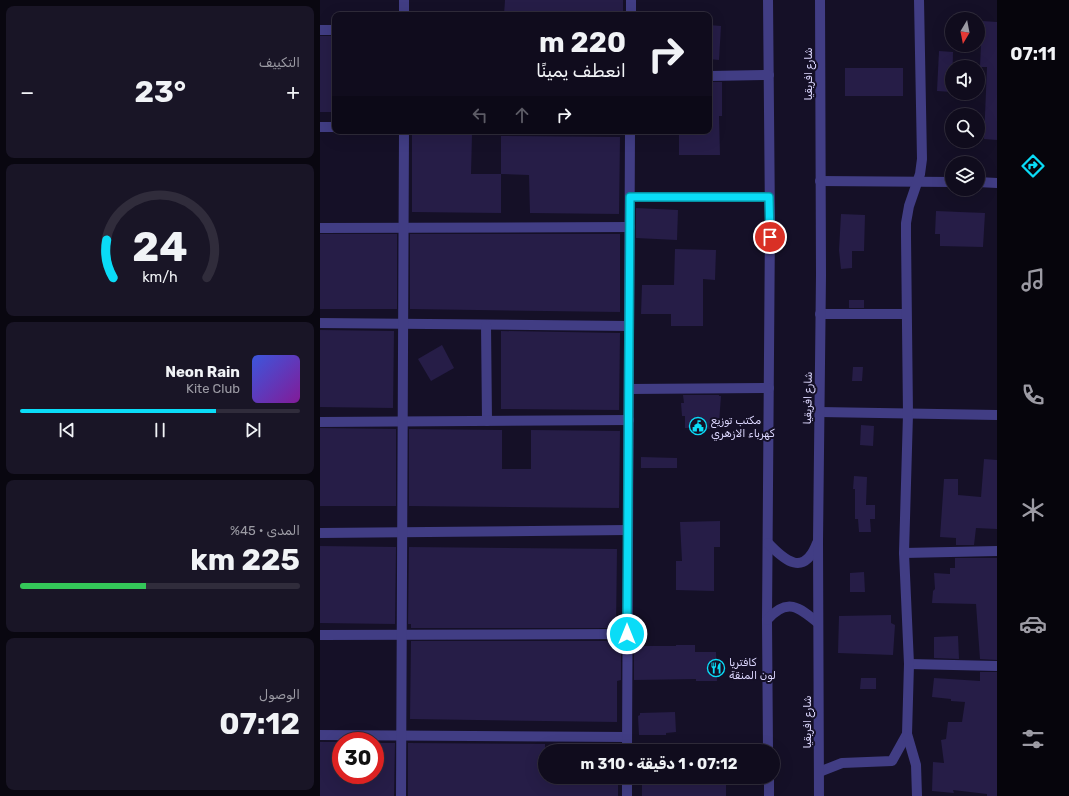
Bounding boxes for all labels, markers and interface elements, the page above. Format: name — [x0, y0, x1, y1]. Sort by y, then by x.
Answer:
north arrow — [945, 12, 985, 52]
map controls — [945, 12, 985, 196]
text: 220 m — [539, 26, 626, 59]
icon: right — [640, 28, 692, 80]
text: 07:11 — [1010, 43, 1056, 65]
street label: شارع افريقيا — [802, 47, 817, 101]
text: التكييف — [259, 55, 300, 70]
text: انعطف يمينًا — [536, 60, 626, 82]
button: sound — [945, 60, 985, 100]
text: 23° — [134, 74, 186, 110]
text: − — [20, 79, 34, 106]
text: + — [286, 79, 300, 106]
icon: left — [469, 104, 491, 126]
icon: ahead — [511, 104, 533, 126]
icon: right — [553, 104, 575, 126]
button: search — [945, 108, 985, 148]
icon: directions — [1019, 152, 1047, 180]
button: layers — [945, 156, 985, 196]
pin — [753, 220, 787, 254]
text: 24 — [132, 222, 188, 271]
icon: arrive — [759, 226, 781, 248]
icon: music — [1019, 266, 1047, 294]
text: km/h — [142, 269, 178, 286]
text: Neon Rain — [165, 363, 240, 381]
street label: شارع افريقيا — [801, 371, 817, 425]
text: Kite Club — [186, 381, 240, 396]
icon: phone — [1019, 381, 1047, 409]
place label: مكتب توزيع كهرباء الازهري — [711, 414, 775, 441]
public building icon: مكتب توزيع كهرباء الازهري — [688, 416, 708, 436]
icon: previous — [56, 419, 78, 441]
icon: pause — [149, 419, 171, 441]
icon: next — [242, 419, 264, 441]
icon: climate — [1019, 496, 1047, 524]
text: المدى · 45% — [230, 523, 300, 538]
text: 225 km — [190, 542, 300, 578]
icon: car — [1019, 610, 1047, 638]
position arrow — [606, 613, 648, 655]
place label: كافتريا لون المنقة — [729, 656, 776, 683]
restaurant icon: كافتريا لون المنقة — [706, 658, 726, 678]
text: الوصول — [259, 687, 300, 702]
street label: شارع افريقيا — [801, 695, 816, 749]
text: 07:12 — [219, 706, 300, 742]
icon: filters — [1019, 725, 1047, 753]
speed limit sign: 30 — [332, 732, 384, 784]
text: 07:12 · 1 دقيقة · 310 m — [581, 755, 737, 773]

